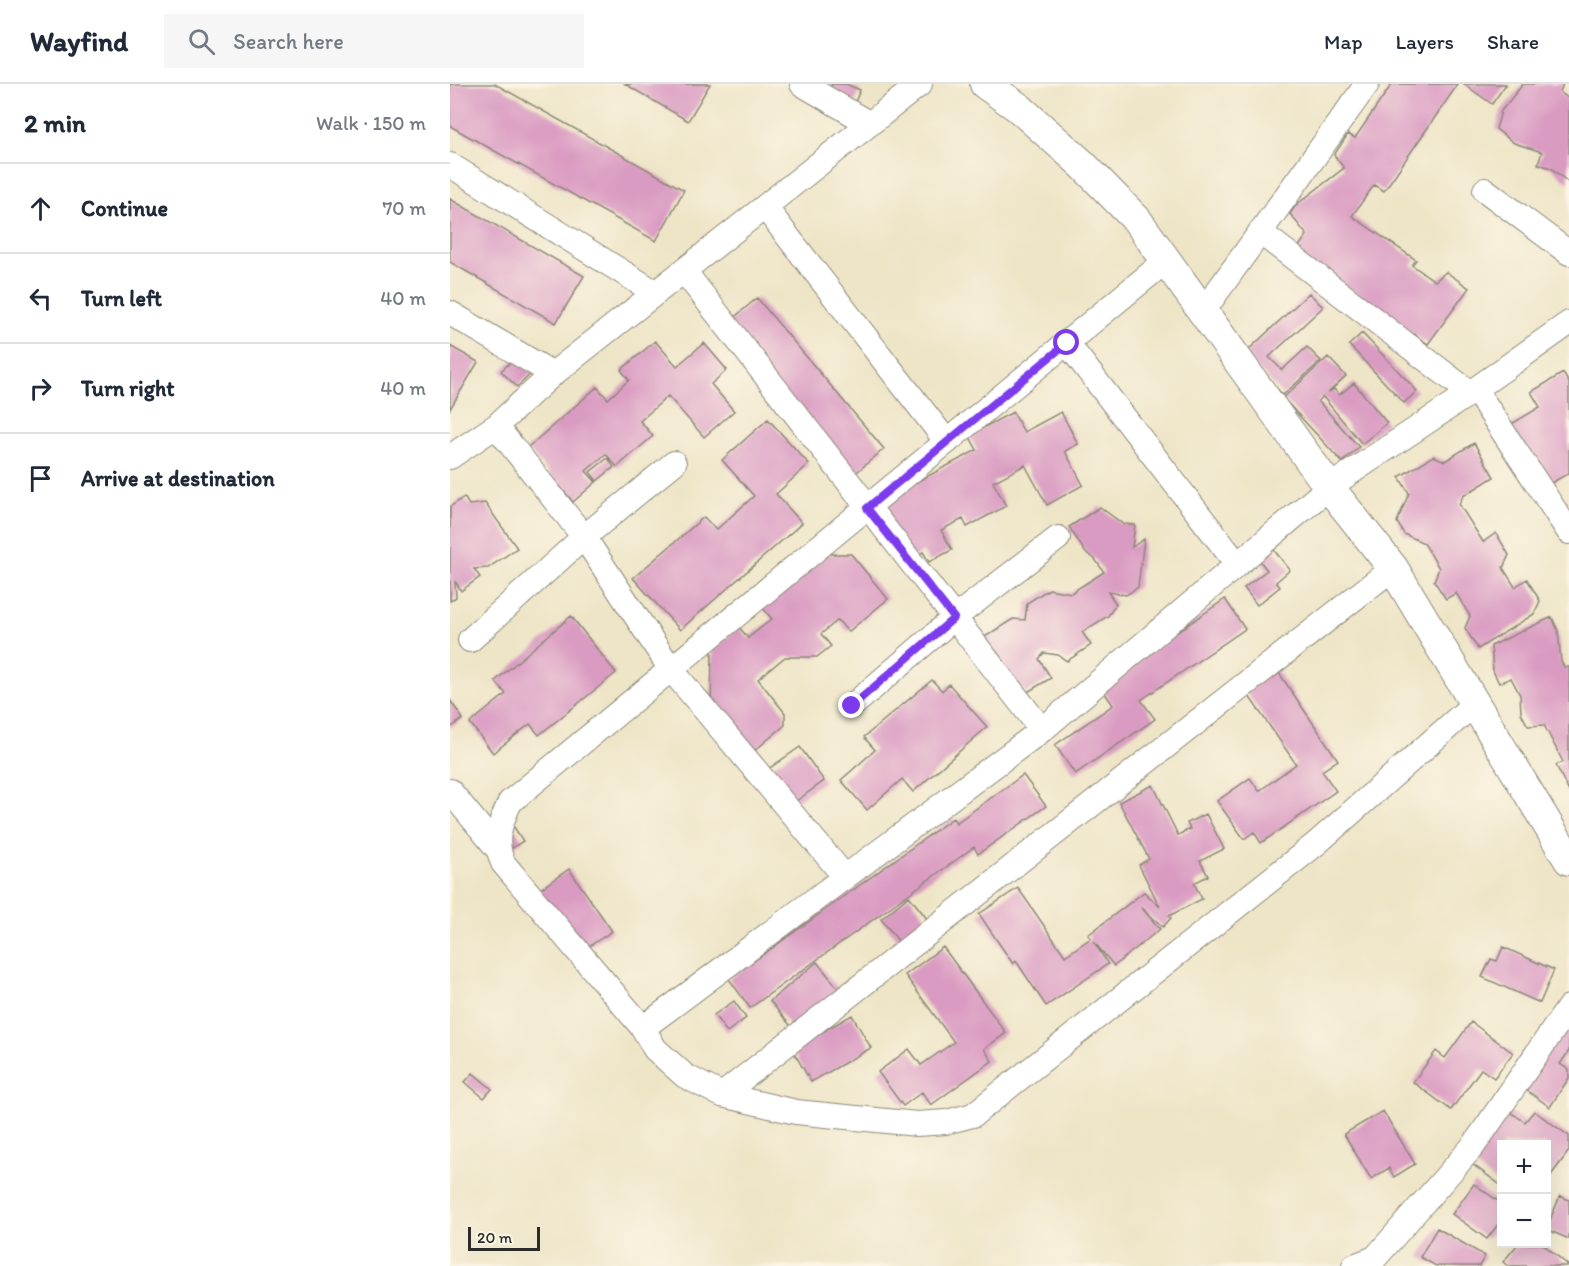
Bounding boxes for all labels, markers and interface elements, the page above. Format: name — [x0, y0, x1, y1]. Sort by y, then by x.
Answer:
search box — [164, 14, 584, 68]
text: Wayfind — [30, 24, 128, 58]
icon: search — [185, 25, 218, 58]
text: Search here — [233, 28, 344, 55]
text: Map — [1324, 29, 1363, 54]
text: Layers — [1396, 29, 1454, 54]
text: Share — [1487, 29, 1539, 54]
text: 2 min — [24, 107, 86, 139]
text: Walk · 150 m — [316, 111, 426, 135]
icon: ahead — [24, 192, 57, 225]
text: Continue — [81, 195, 168, 222]
text: 70 m — [382, 196, 426, 220]
icon: left — [24, 282, 57, 315]
text: Turn left — [81, 285, 162, 312]
text: 40 m — [380, 286, 426, 310]
route start — [1053, 329, 1079, 355]
icon: right — [24, 372, 57, 405]
text: Turn right — [81, 375, 175, 402]
text: 40 m — [380, 376, 426, 400]
icon: arrive — [24, 462, 57, 495]
text: Arrive at destination — [81, 465, 275, 492]
route end — [838, 692, 864, 718]
map controls — [1497, 1140, 1551, 1248]
button: + — [1497, 1140, 1551, 1194]
button: − — [1497, 1194, 1551, 1248]
scale bar — [468, 1224, 540, 1252]
text: 20 m — [477, 1228, 512, 1247]

